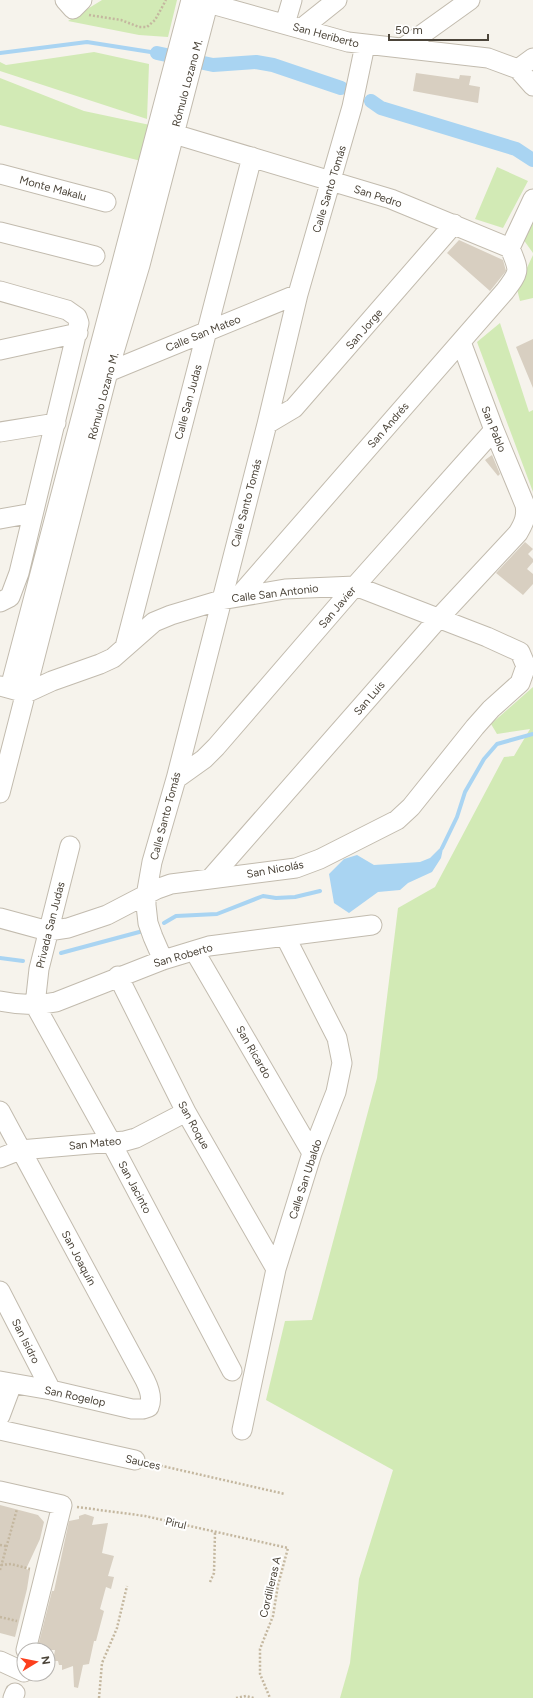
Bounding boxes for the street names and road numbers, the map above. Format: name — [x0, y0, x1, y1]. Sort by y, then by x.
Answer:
street label: San Heriberto — [291, 20, 361, 51]
street label: Rómulo Lozano M. — [170, 38, 205, 128]
street label: Calle Santo Tomás — [310, 144, 349, 234]
street label: Monte Makalu — [18, 173, 88, 204]
street label: San Pedro — [352, 183, 404, 210]
street label: San Jorge — [343, 306, 386, 352]
street label: Calle San Mateo — [164, 312, 243, 354]
street label: Rómulo Lozano M. — [86, 351, 121, 441]
street label: Calle San Judas — [172, 363, 205, 441]
street label: San Andrés — [365, 400, 412, 451]
street label: San Pablo — [478, 404, 509, 454]
street label: Calle Santo Tomás — [228, 458, 264, 549]
street label: Calle San Antonio — [231, 582, 319, 605]
street label: San Javier — [316, 584, 359, 631]
street label: San Luis — [351, 679, 388, 718]
street label: Calle Santo Tomás — [147, 771, 183, 862]
street label: San Nicolás — [246, 858, 305, 881]
street label: Privada San Judas — [33, 880, 68, 970]
street label: San Roberto — [152, 941, 214, 970]
street label: San Ricardo — [233, 1024, 274, 1081]
street label: San Roque — [175, 1099, 212, 1152]
street label: San Mateo — [68, 1134, 122, 1153]
street label: Calle San Ubaldo — [286, 1137, 325, 1221]
street label: San Jacinto — [115, 1159, 154, 1216]
street label: San Joaquín — [59, 1229, 98, 1288]
street label: San Isidro — [9, 1317, 42, 1366]
street label: San Rogelop — [43, 1384, 107, 1409]
street label: Sauces — [124, 1452, 162, 1473]
street label: Pirul — [164, 1515, 188, 1532]
street label: Cordilleras A — [257, 1555, 284, 1619]

